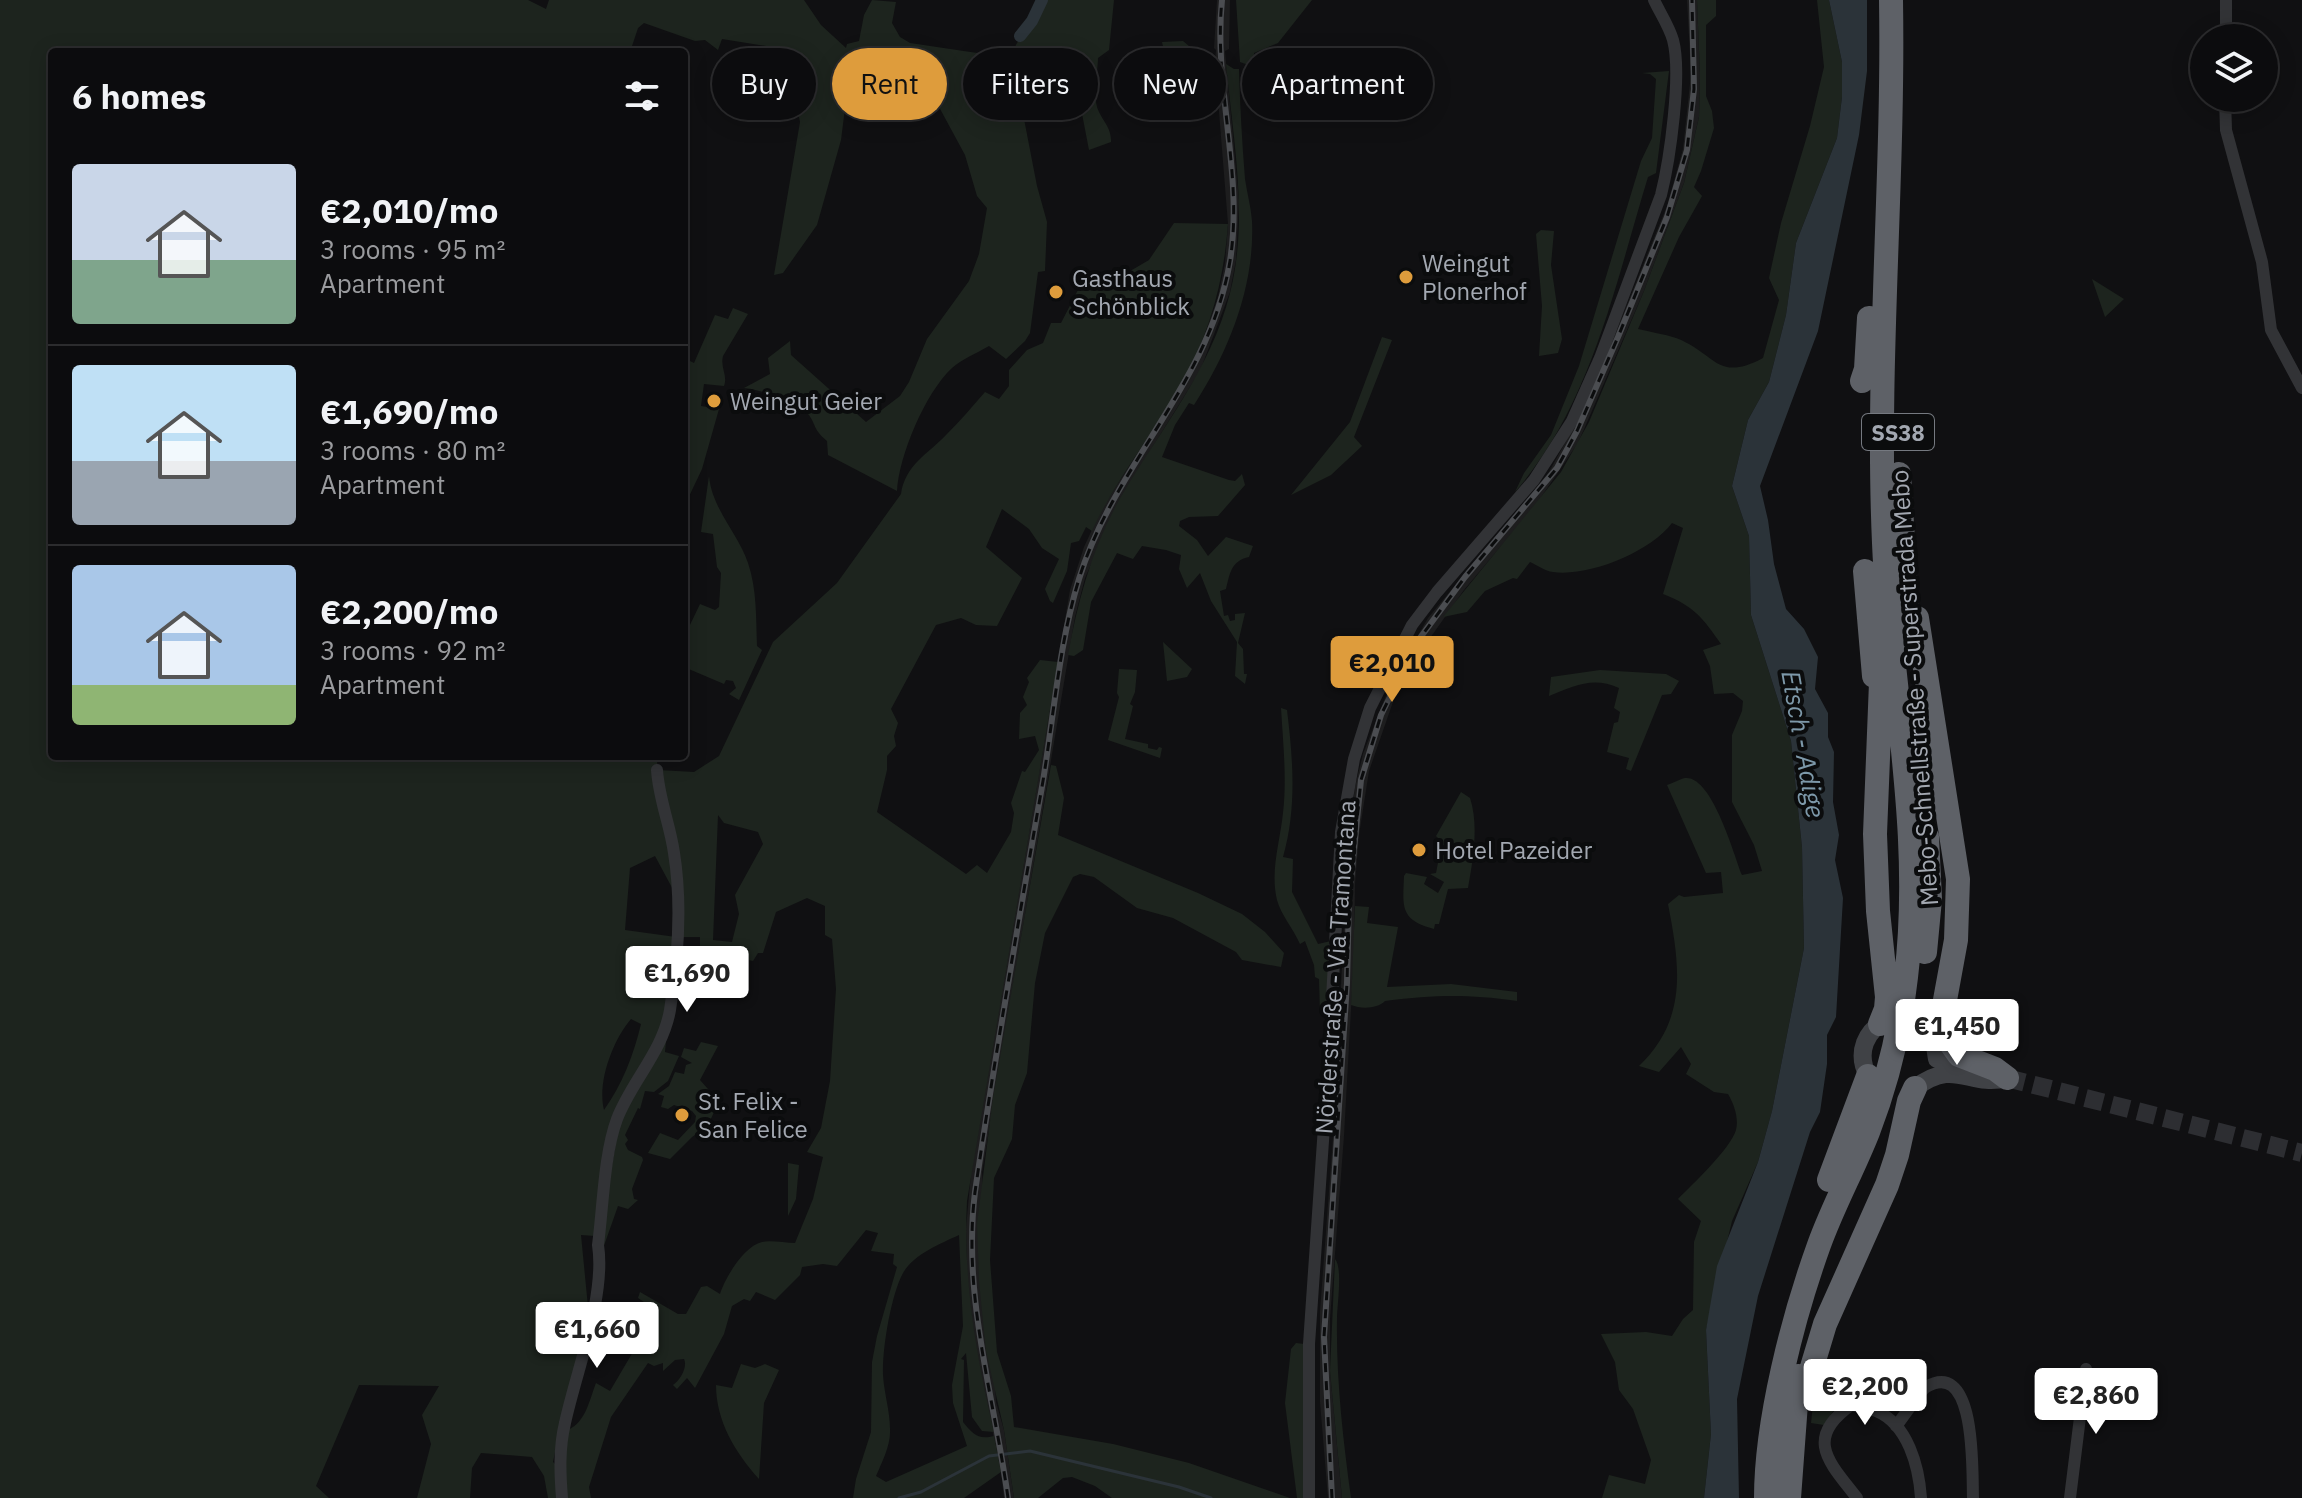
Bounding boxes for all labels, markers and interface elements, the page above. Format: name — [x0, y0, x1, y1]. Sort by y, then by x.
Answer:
map controls — [2190, 24, 2278, 112]
button: layers — [2190, 24, 2278, 112]
chip: Buy — [712, 48, 816, 120]
chip: Rent — [832, 48, 947, 120]
chip: Filters — [963, 48, 1098, 120]
chip: New — [1114, 48, 1226, 120]
chip: Apartment — [1242, 48, 1433, 120]
text: 6 homes — [72, 74, 207, 118]
icon: filters — [620, 74, 664, 118]
text: €2,010/mo — [320, 188, 498, 232]
icon: home — [136, 196, 232, 292]
text: 3 rooms · 95 m² — [320, 232, 505, 266]
place label: Weingut Plonerhof — [1422, 247, 1527, 307]
place label: Gasthaus Schönblick — [1072, 262, 1190, 322]
text: Apartment — [320, 266, 445, 300]
marker: Weingut Plonerhof — [1397, 268, 1415, 286]
marker: Gasthaus Schönblick — [1047, 283, 1065, 301]
place label: Weingut Geier — [730, 385, 882, 417]
text: €1,690/mo — [320, 389, 498, 433]
marker: Weingut Geier — [705, 392, 723, 410]
icon: home — [136, 397, 232, 493]
road number: SS38 — [1862, 414, 1934, 450]
text: 3 rooms · 80 m² — [320, 433, 505, 467]
text: Apartment — [320, 467, 445, 501]
street label: Mebo-Schnellstraße - Superstrada Mebo — [1883, 469, 1945, 907]
text: €2,200/mo — [320, 589, 498, 633]
icon: home — [136, 597, 232, 693]
text: 3 rooms · 92 m² — [320, 633, 505, 667]
pin: €2,010 — [1327, 636, 1457, 704]
text: €2,010 — [1349, 645, 1435, 679]
text: Apartment — [320, 667, 445, 701]
water label: Etsch - Adige — [1774, 668, 1834, 820]
street label: Nörderstraße - Via Tramontana — [1307, 799, 1363, 1135]
place label: Hotel Pazeider — [1435, 834, 1592, 866]
marker: Hotel Pazeider — [1410, 841, 1428, 859]
pin: €1,690 — [622, 946, 752, 1014]
text: €1,690 — [644, 955, 730, 989]
pin: €1,450 — [1892, 999, 2022, 1067]
text: €1,450 — [1914, 1008, 2000, 1042]
place label: St. Felix - San Felice — [698, 1085, 808, 1145]
marker: St. Felix - San Felice — [673, 1106, 691, 1124]
pin: €1,660 — [532, 1302, 662, 1370]
text: €1,660 — [554, 1311, 640, 1345]
pin: €2,200 — [1800, 1359, 1930, 1427]
text: €2,200 — [1822, 1368, 1908, 1402]
pin: €2,860 — [2031, 1368, 2161, 1436]
text: €2,860 — [2053, 1377, 2139, 1411]

